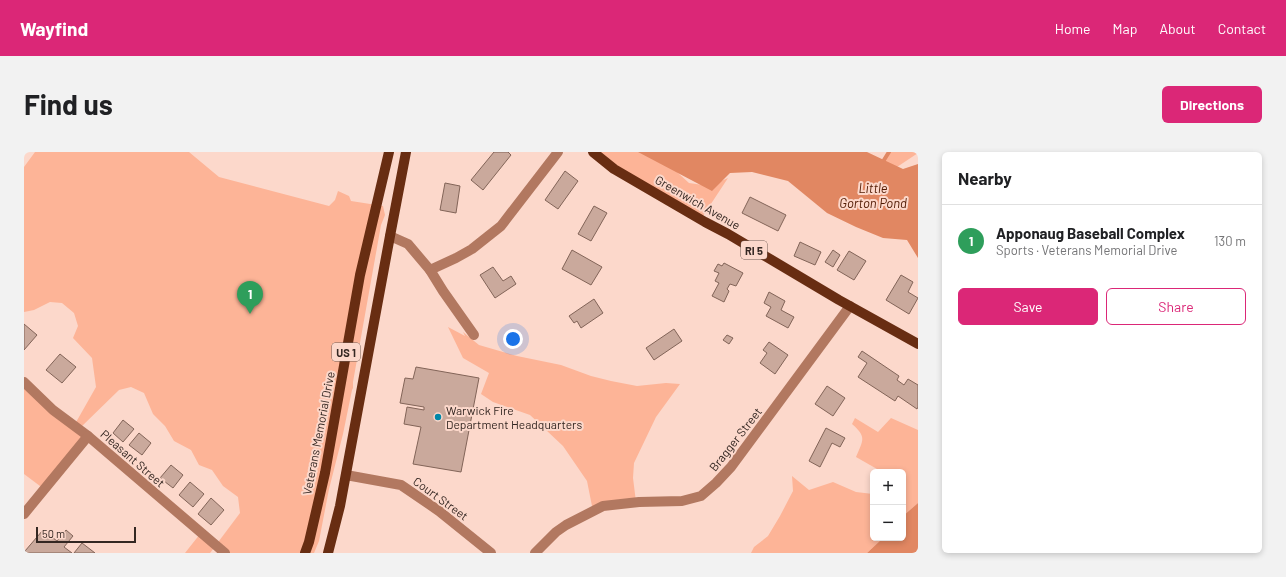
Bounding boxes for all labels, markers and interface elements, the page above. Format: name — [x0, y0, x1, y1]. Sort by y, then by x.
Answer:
text: Wayfind — [20, 17, 88, 40]
text: Home — [1055, 20, 1091, 37]
text: Map — [1113, 20, 1137, 37]
text: About — [1159, 20, 1196, 37]
text: Contact — [1218, 20, 1266, 37]
button: Directions — [1162, 86, 1262, 123]
text: Find us — [24, 87, 113, 121]
text: Nearby — [958, 168, 1012, 188]
street label: Greenwich Avenue — [653, 172, 743, 232]
water label: Little Gorton Pond — [839, 180, 907, 211]
text: Apponaug Baseball Complex — [996, 224, 1185, 242]
text: 1 — [969, 233, 973, 249]
text: 130 m — [1214, 233, 1246, 249]
road number: RI 5 — [741, 241, 767, 259]
text: Sports · Veterans Memorial Drive — [996, 242, 1177, 258]
pin: 1 — [237, 281, 263, 314]
button: Save — [958, 288, 1098, 325]
button: Share — [1106, 288, 1246, 325]
your location — [503, 329, 523, 349]
road number: US 1 — [332, 343, 360, 361]
street label: Veterans Memorial Drive — [299, 370, 337, 496]
place label: Warwick Fire Department Headquarters — [446, 403, 582, 431]
street label: Bragger Street — [706, 404, 764, 474]
marker: Warwick Fire Department Headquarters — [433, 412, 443, 422]
street label: Pleasant Street — [98, 426, 168, 490]
map controls — [870, 469, 906, 541]
button: + — [870, 469, 906, 505]
street label: Court Street — [411, 473, 471, 523]
button: − — [870, 505, 906, 541]
scale bar — [36, 525, 136, 544]
text: 50 m — [42, 527, 65, 540]

